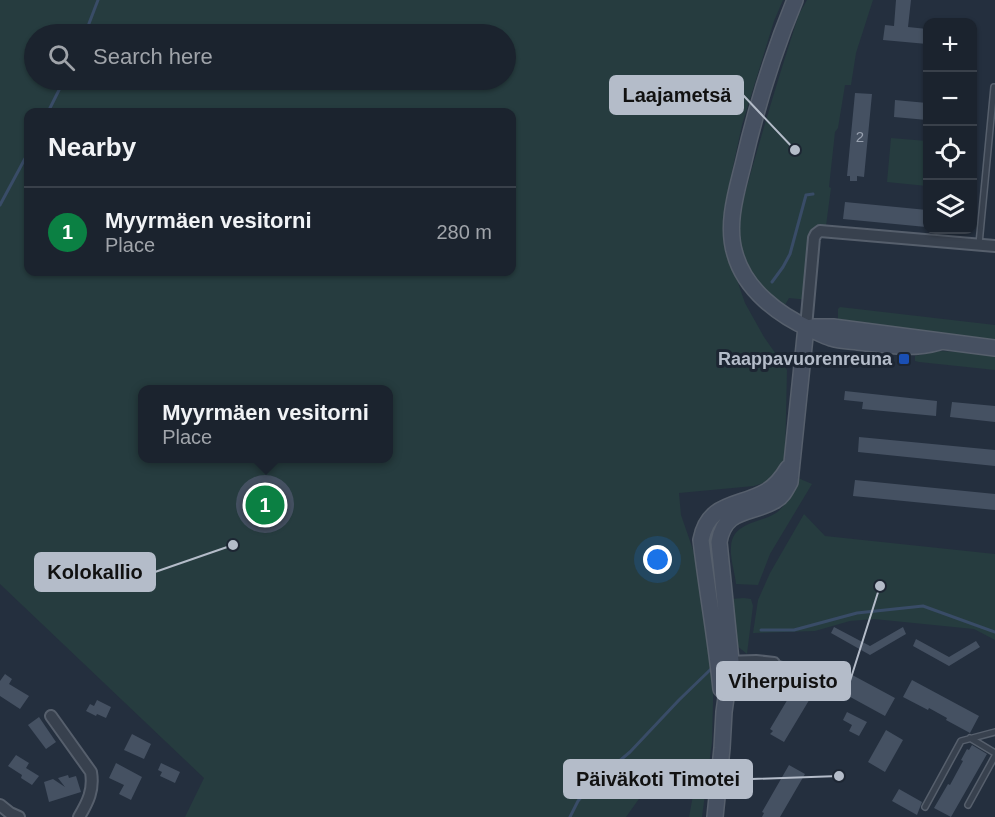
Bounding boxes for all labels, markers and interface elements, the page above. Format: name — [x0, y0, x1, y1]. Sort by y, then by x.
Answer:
map controls — [923, 18, 977, 234]
button: + — [923, 18, 977, 72]
search box — [24, 24, 516, 90]
icon: search — [45, 41, 78, 74]
text: Search here — [93, 44, 213, 69]
button: − — [923, 72, 977, 126]
callout: Laajametsä — [610, 76, 743, 114]
text: Laajametsä — [623, 84, 732, 106]
button: locate — [923, 126, 977, 180]
house number: 2 — [856, 128, 864, 145]
text: Nearby — [48, 132, 136, 162]
button: layers — [923, 180, 977, 234]
text: Myyrmäen vesitorni — [105, 208, 312, 233]
text: 1 — [62, 221, 73, 243]
text: 280 m — [436, 221, 492, 243]
text: Place — [105, 234, 155, 256]
place label: Raappavuorenreuna — [718, 349, 893, 369]
marker: Raappavuorenreuna — [897, 352, 911, 366]
popup — [138, 385, 393, 463]
text: Myyrmäen vesitorni — [162, 400, 369, 425]
text: Place — [162, 426, 212, 448]
pin: 1 — [246, 482, 284, 528]
your location — [643, 545, 672, 574]
callout: Kolokallio — [35, 553, 155, 591]
text: Kolokallio — [47, 561, 143, 583]
callout: Viherpuisto — [717, 662, 850, 700]
text: Viherpuisto — [728, 670, 838, 692]
callout: Päiväkoti Timotei — [564, 760, 752, 798]
text: Päiväkoti Timotei — [576, 768, 740, 790]

